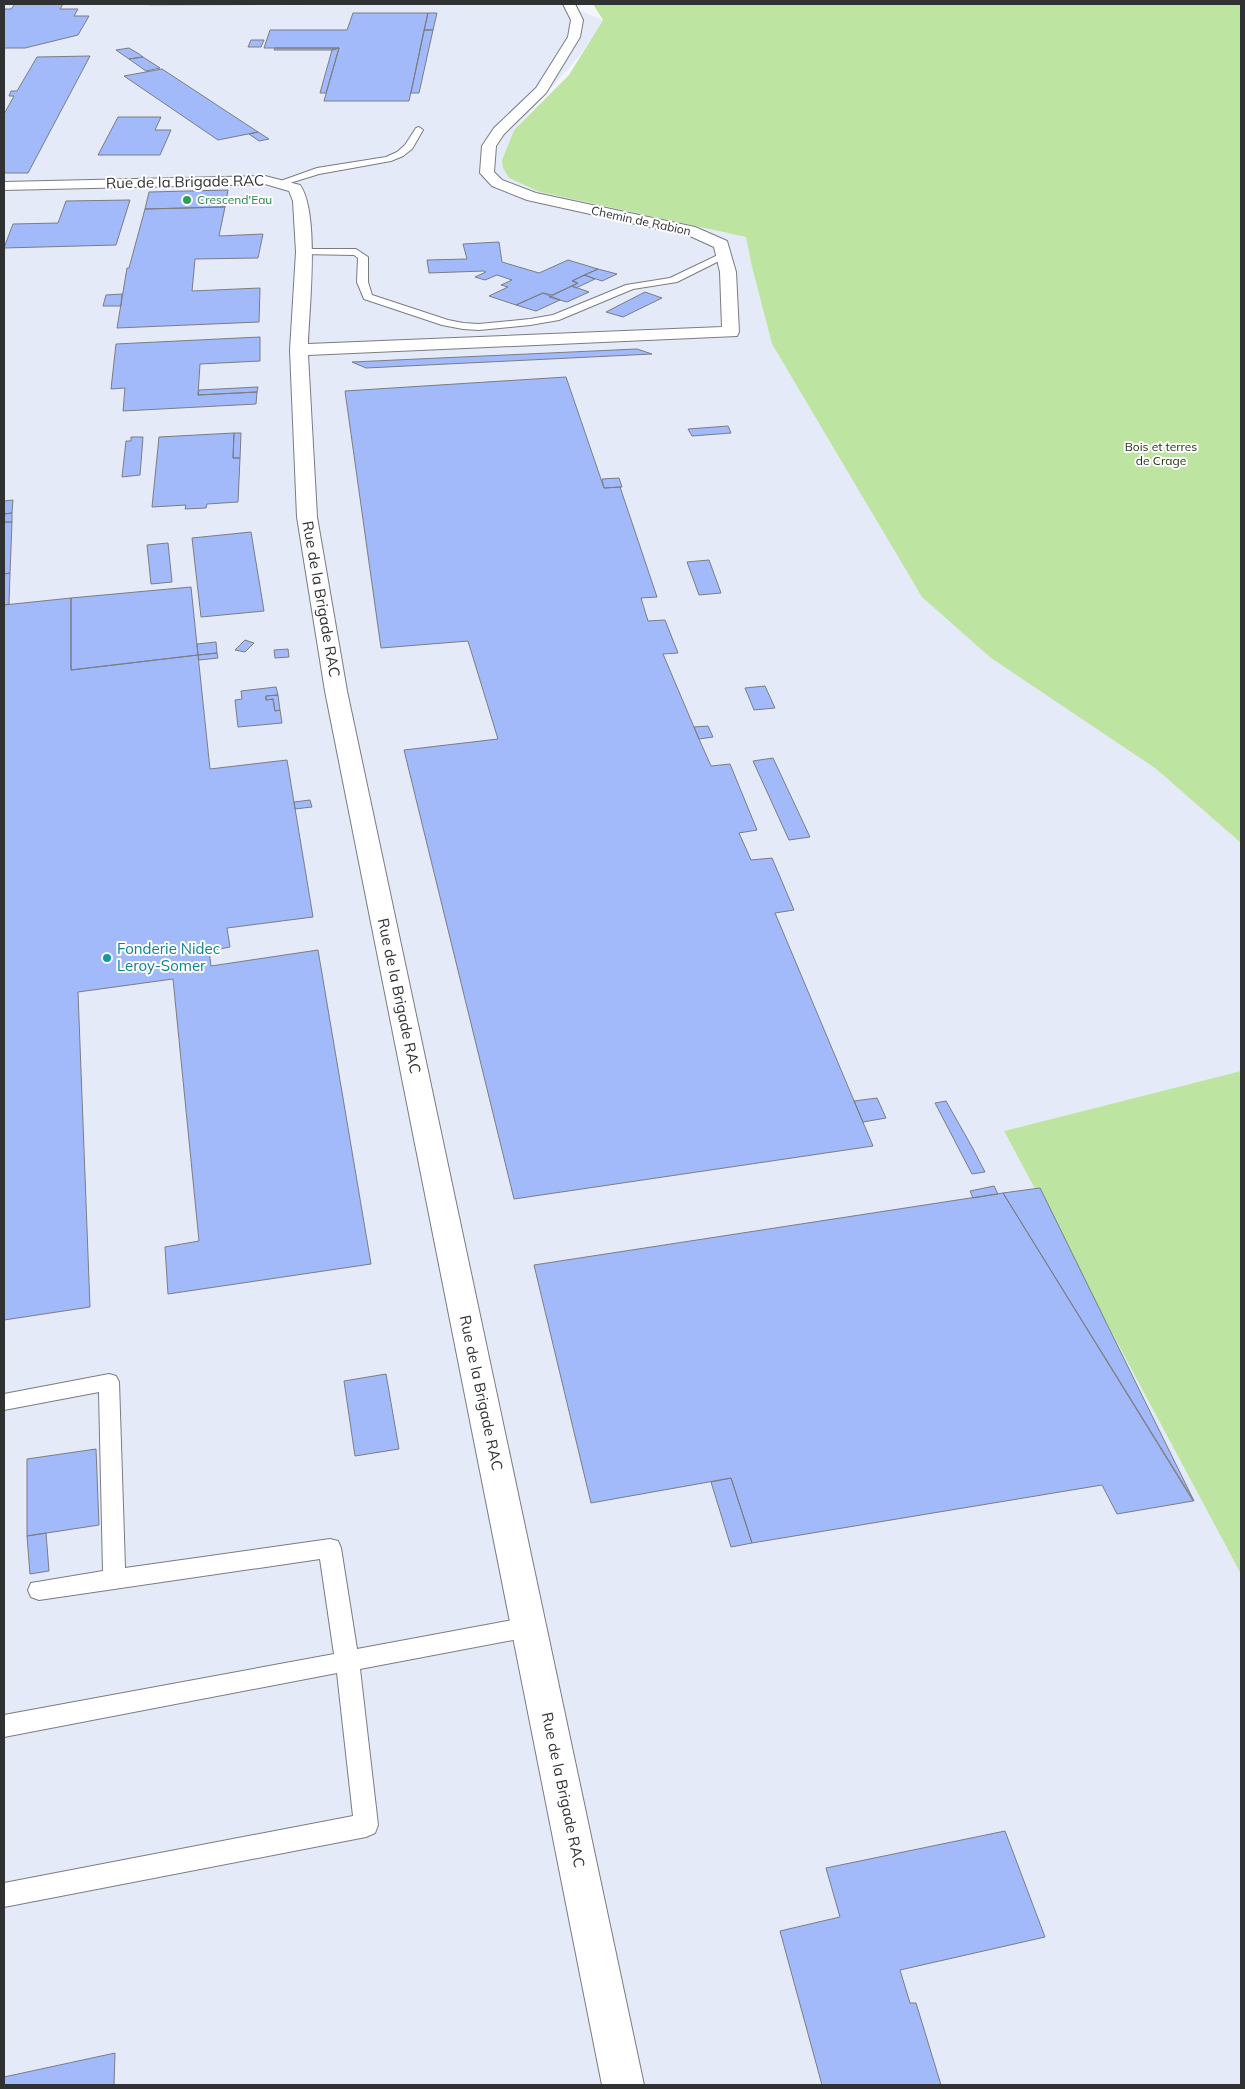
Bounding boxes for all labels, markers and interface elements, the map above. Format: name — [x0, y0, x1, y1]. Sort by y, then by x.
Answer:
street label: Rue de la Brigade RAC — [106, 171, 264, 192]
place label: Crescend'Eau — [197, 192, 272, 207]
marker: Crescend'Eau — [181, 194, 193, 206]
street label: Chemin de Rabion — [590, 203, 692, 238]
park label: Bois et terres de Crage — [1125, 439, 1197, 468]
street label: Rue de la Brigade RAC — [298, 519, 345, 679]
street label: Rue de la Brigade RAC — [374, 916, 425, 1075]
place label: Fonderie Nidec Leroy-Somer — [117, 939, 220, 975]
marker: Fonderie Nidec Leroy-Somer — [101, 952, 113, 964]
street label: Rue de la Brigade RAC — [456, 1313, 507, 1472]
street label: Rue de la Brigade RAC — [538, 1710, 589, 1869]

